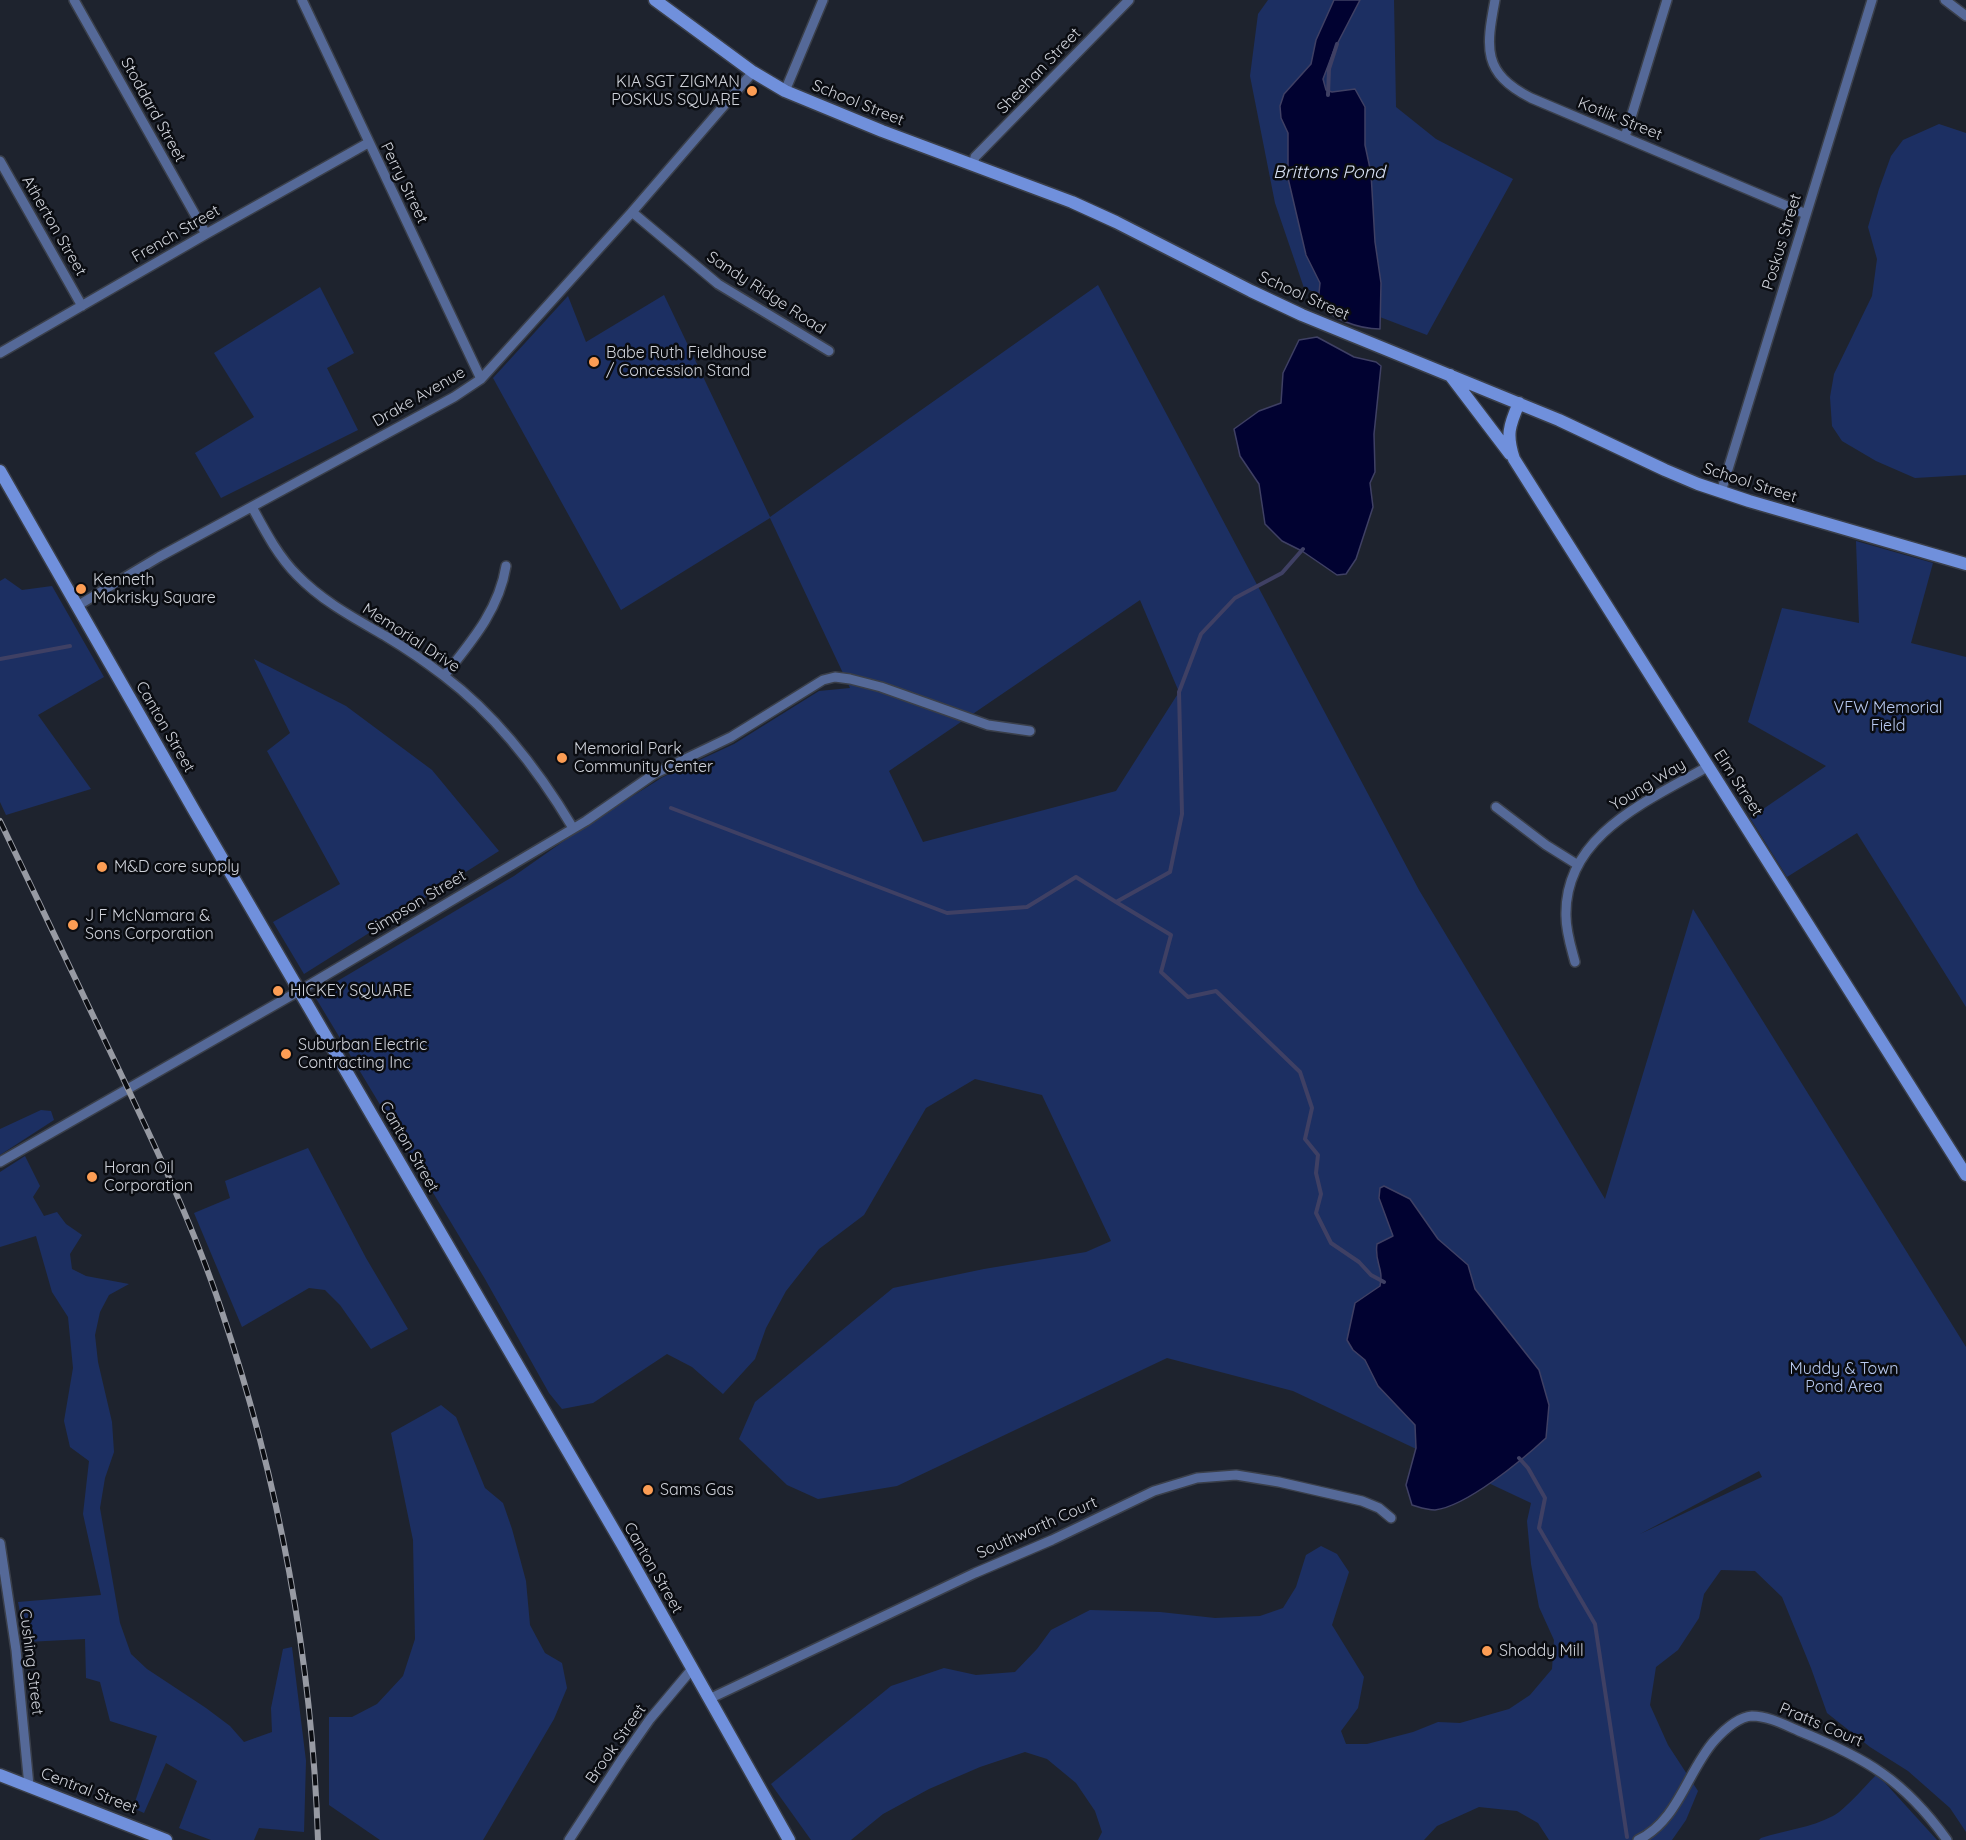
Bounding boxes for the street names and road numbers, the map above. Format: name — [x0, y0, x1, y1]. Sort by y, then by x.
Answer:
street label: Sheehan Street — [993, 24, 1085, 118]
street label: Stoddard Street — [116, 54, 190, 166]
street label: School Street — [809, 76, 907, 130]
street label: Kotlik Street — [1575, 93, 1665, 145]
street label: Perry Street — [376, 139, 432, 227]
street label: Atherton Street — [18, 173, 90, 279]
street label: Poskus Street — [1758, 192, 1806, 292]
street label: French Street — [129, 201, 223, 267]
street label: Sandy Ridge Road — [703, 247, 829, 339]
street label: School Street — [1256, 267, 1352, 325]
street label: Drake Avenue — [369, 363, 469, 431]
street label: School Street — [1701, 459, 1799, 507]
street label: Memorial Drive — [359, 599, 463, 677]
street label: Canton Street — [131, 678, 199, 776]
street label: Elm Street — [1709, 746, 1767, 820]
street label: Young Way — [1607, 755, 1689, 815]
street label: Simpson Street — [364, 866, 470, 940]
street label: Canton Street — [375, 1098, 443, 1196]
street label: Southworth Court — [974, 1493, 1100, 1563]
street label: Canton Street — [619, 1519, 687, 1617]
street label: Cushing Street — [15, 1608, 47, 1716]
street label: Pratts Court — [1776, 1699, 1866, 1751]
street label: Brook Street — [582, 1701, 650, 1787]
street label: Central Street — [38, 1764, 140, 1818]

